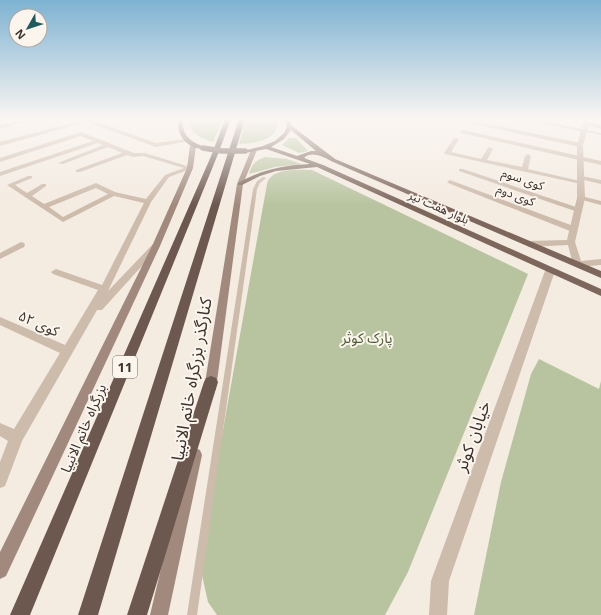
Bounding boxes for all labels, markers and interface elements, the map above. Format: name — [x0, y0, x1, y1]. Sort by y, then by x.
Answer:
north arrow — [8, 8, 48, 48]
text: N — [11, 26, 28, 43]
street label: کوی سوم — [499, 164, 547, 195]
street label: کوی دوم — [494, 180, 539, 211]
street label: بلوار هفت تیر — [405, 186, 472, 228]
street label: کنارگذر بزرگراه خاتم الانبیا — [165, 295, 219, 463]
street label: کوی ۵۲ — [16, 306, 63, 340]
park label: پارک کوثر — [341, 328, 392, 348]
road number: 11 — [113, 356, 137, 378]
street label: بزرگراه خاتم الانبیا — [56, 380, 112, 476]
street label: خیابان کوثر — [448, 397, 495, 476]

